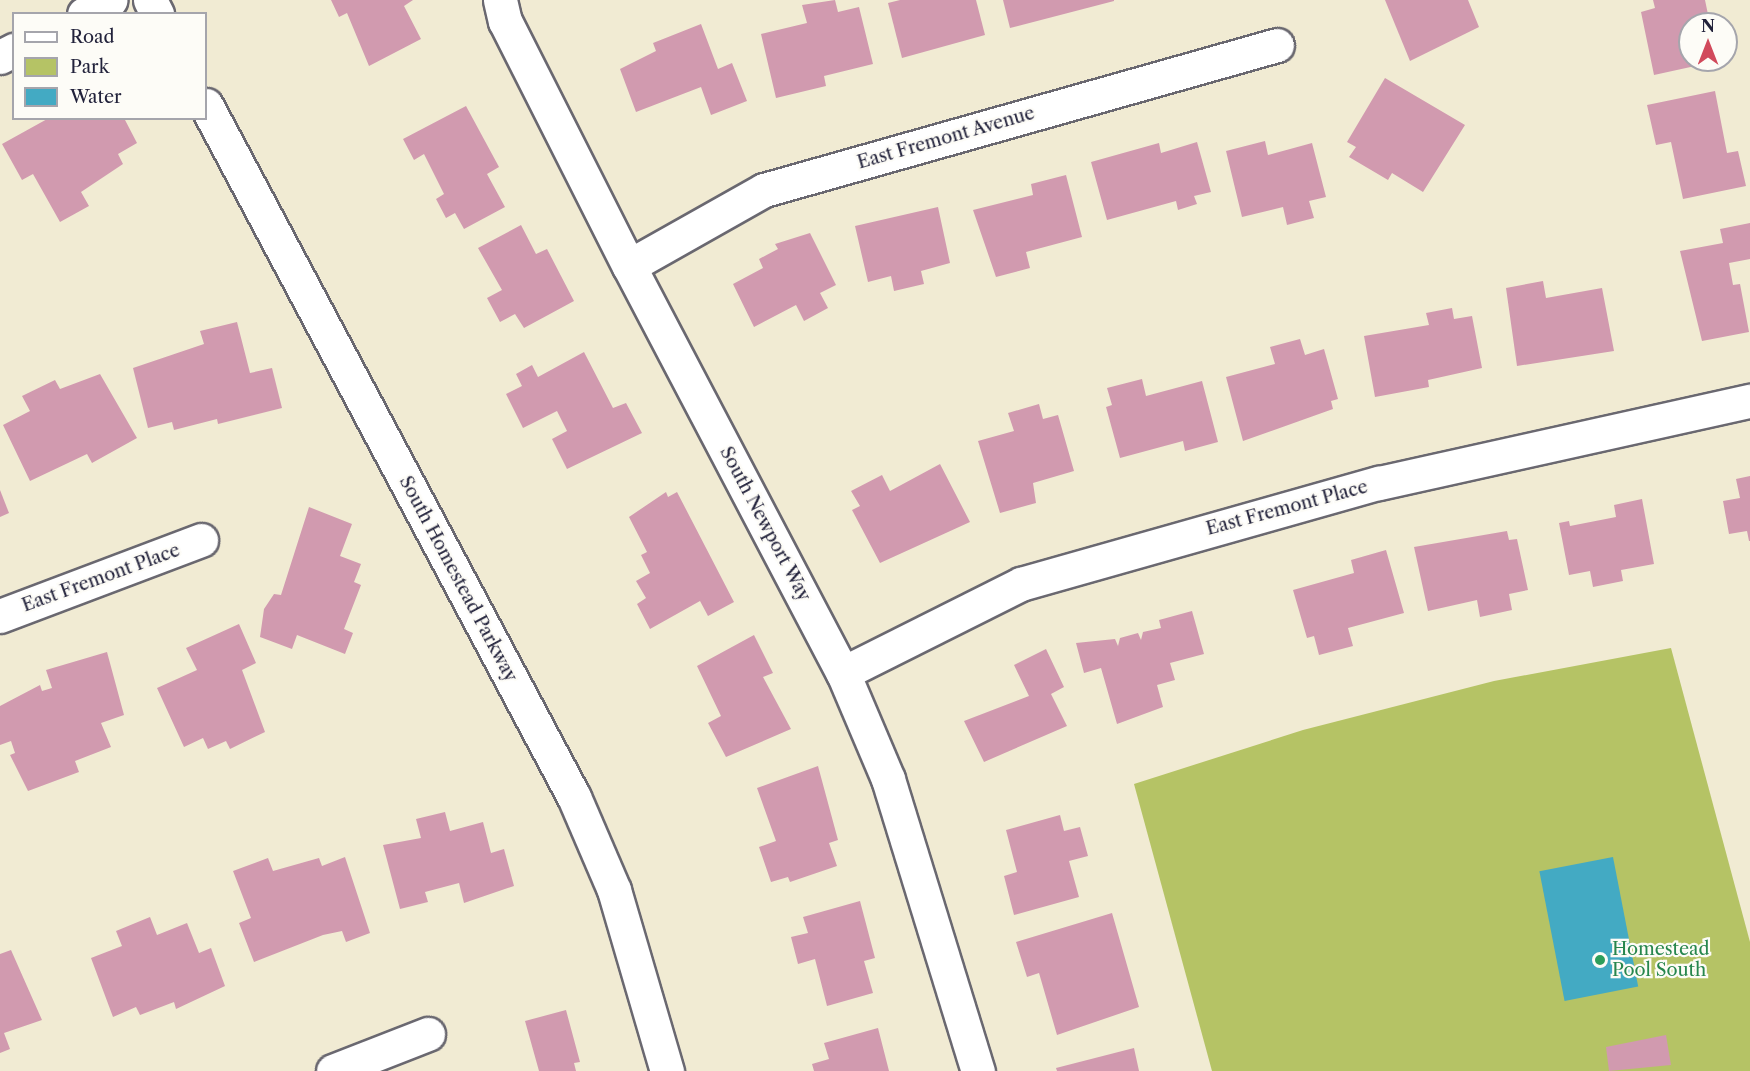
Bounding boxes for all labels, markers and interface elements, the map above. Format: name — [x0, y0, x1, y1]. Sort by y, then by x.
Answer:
legend — [12, 12, 207, 120]
north arrow — [1678, 12, 1738, 72]
text: N — [1701, 16, 1715, 36]
text: Road — [70, 26, 115, 48]
text: Park — [70, 56, 109, 78]
text: Water — [70, 86, 122, 108]
street label: East Fremont Avenue — [855, 102, 1037, 174]
street label: South Newport Way — [715, 443, 815, 605]
street label: South Homestead Parkway — [395, 472, 521, 686]
street label: East Fremont Place — [1204, 476, 1370, 540]
street label: East Fremont Place — [19, 539, 183, 617]
place label: Homestead Pool South — [1612, 939, 1709, 982]
marker: Homestead Pool South — [1593, 953, 1607, 967]

